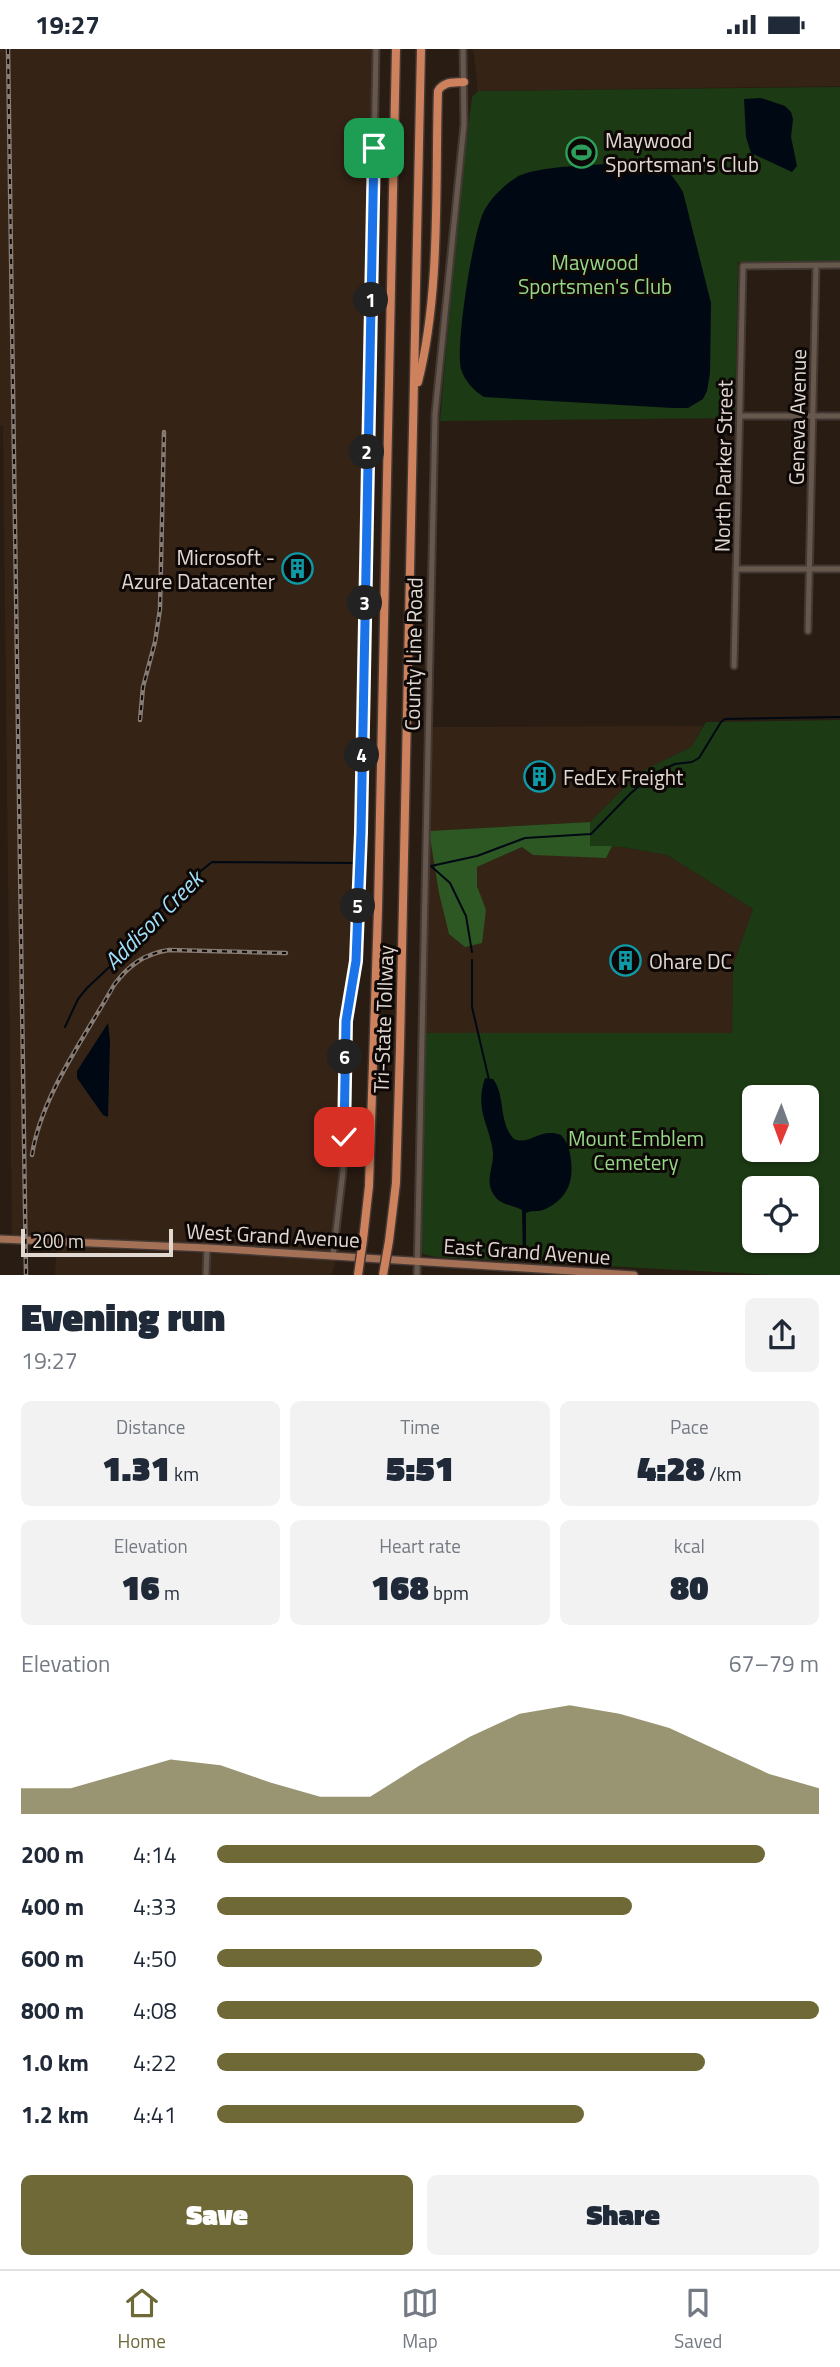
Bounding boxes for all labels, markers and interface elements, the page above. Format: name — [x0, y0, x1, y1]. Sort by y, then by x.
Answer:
text: 19:27 — [35, 5, 100, 44]
pin — [344, 118, 404, 178]
place label: Maywood Sportsman's Club — [605, 124, 759, 180]
icon: arrive — [355, 129, 393, 167]
sports icon: Maywood Sportsman's Club — [565, 135, 599, 169]
park label: Maywood Sportsmen's Club — [518, 246, 672, 302]
pin: 1 — [354, 282, 388, 317]
text: 1 — [365, 285, 376, 314]
street label: Geneva Avenue — [780, 349, 814, 485]
street label: North Parker Street — [705, 379, 741, 552]
pin: 2 — [350, 435, 384, 469]
text: 2 — [361, 437, 372, 466]
place label: Microsoft - Azure Datacenter — [121, 541, 275, 597]
building icon: Microsoft - Azure Datacenter — [281, 552, 315, 586]
street label: County Line Road — [396, 577, 430, 731]
pin: 3 — [348, 585, 382, 621]
text: 3 — [359, 588, 370, 617]
pin: 4 — [344, 737, 380, 773]
text: 4 — [356, 740, 367, 769]
building icon: FedEx Freight — [523, 760, 557, 794]
place label: FedEx Freight — [563, 761, 684, 793]
water label: Addison Creek — [95, 860, 213, 978]
pin: 5 — [340, 889, 376, 923]
text: 5 — [352, 891, 363, 920]
building icon: Ohare DC — [609, 944, 643, 978]
street label: Tri-State Tollway — [364, 945, 402, 1093]
place label: Ohare DC — [649, 945, 732, 977]
pin: 6 — [328, 1039, 362, 1075]
text: 6 — [339, 1042, 350, 1071]
north arrow — [742, 1085, 819, 1162]
map controls — [742, 1085, 819, 1253]
pin — [314, 1107, 374, 1167]
icon: check — [325, 1118, 363, 1156]
park label: Mount Emblem Cemetery — [568, 1122, 704, 1178]
button: locate — [742, 1176, 819, 1253]
street label: West Grand Avenue — [185, 1214, 361, 1256]
scale bar — [21, 1226, 173, 1258]
text: 200 m — [32, 1226, 84, 1255]
street label: East Grand Avenue — [442, 1229, 612, 1273]
text: Evening run — [21, 1288, 225, 1346]
button: share — [745, 1298, 819, 1372]
text: 19:27 — [21, 1343, 78, 1378]
text: Distance — [116, 1412, 185, 1441]
text: Time — [400, 1412, 440, 1441]
text: Pace — [670, 1412, 709, 1441]
text: 1.31 — [102, 1441, 170, 1495]
text: 5:51 — [386, 1441, 454, 1495]
text: 4:28 — [637, 1441, 705, 1495]
text: km — [170, 1459, 199, 1488]
text: /km — [705, 1459, 742, 1488]
text: Elevation — [114, 1531, 188, 1560]
text: Heart rate — [379, 1531, 461, 1560]
text: kcal — [674, 1531, 705, 1560]
text: 16 — [121, 1560, 160, 1614]
text: 168 — [371, 1560, 429, 1614]
text: 80 — [670, 1560, 709, 1614]
text: m — [160, 1578, 180, 1607]
text: bpm — [429, 1578, 469, 1607]
text: Elevation — [21, 1646, 110, 1681]
text: 67–79 m — [729, 1646, 819, 1681]
text: 200 m — [21, 1837, 84, 1872]
text: 4:14 — [133, 1837, 177, 1872]
text: 400 m — [21, 1889, 84, 1924]
text: 4:33 — [133, 1889, 177, 1924]
text: 600 m — [21, 1941, 84, 1976]
text: 4:50 — [133, 1941, 177, 1976]
text: 800 m — [21, 1993, 84, 2028]
text: 4:08 — [133, 1993, 177, 2028]
text: 1.0 km — [21, 2045, 89, 2080]
text: 4:22 — [133, 2045, 177, 2080]
text: 1.2 km — [21, 2097, 89, 2132]
text: 4:41 — [133, 2097, 177, 2132]
button: Save — [21, 2175, 413, 2255]
button: Share — [427, 2175, 819, 2255]
tab: Home — [118, 2284, 166, 2355]
tab: Map — [401, 2284, 439, 2355]
tab: Saved — [674, 2284, 722, 2355]

